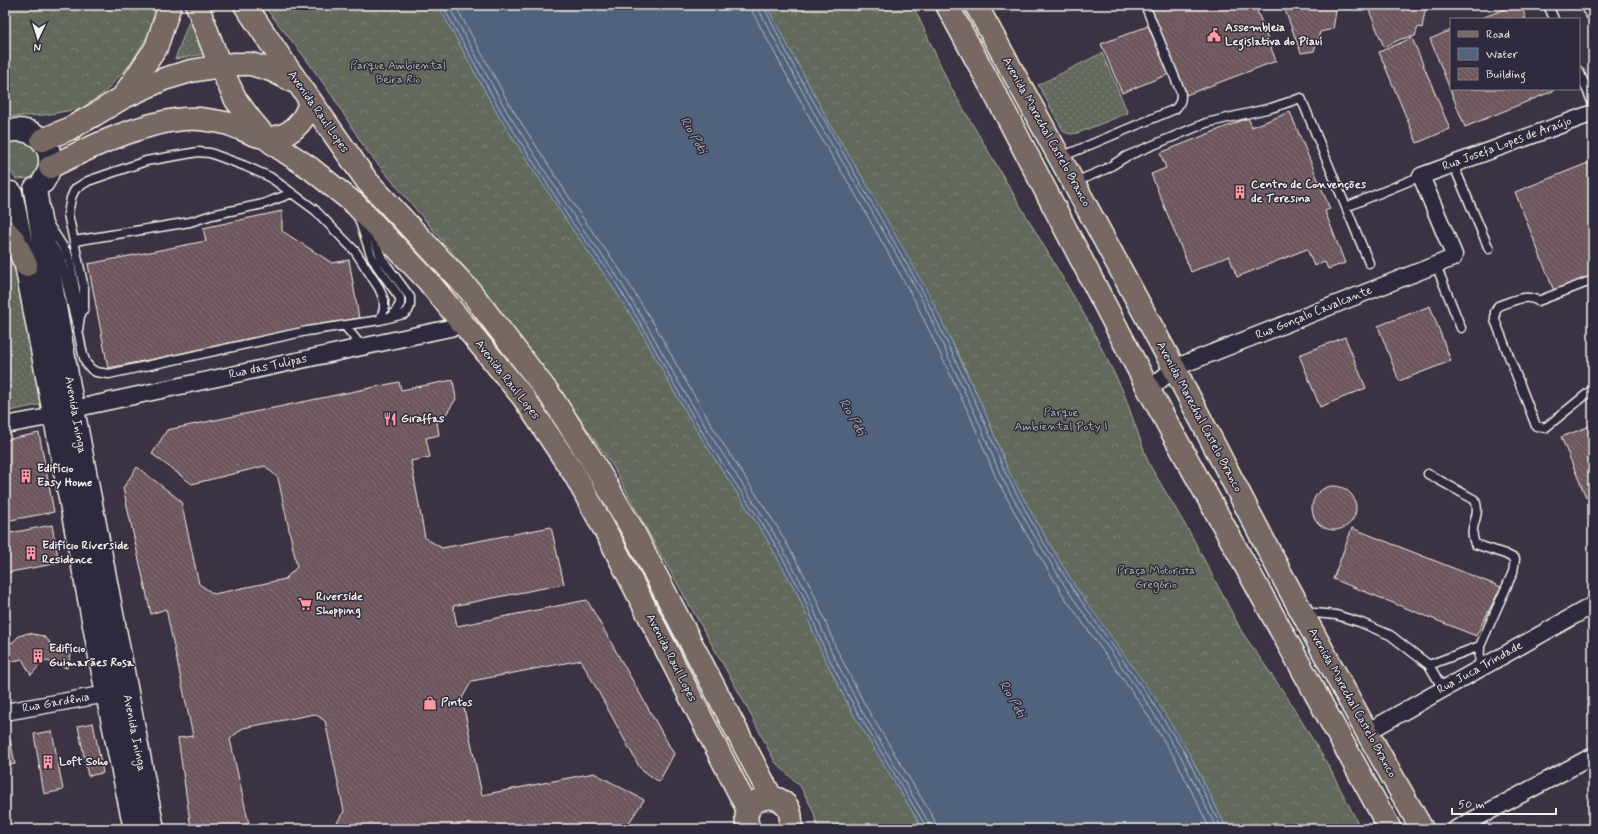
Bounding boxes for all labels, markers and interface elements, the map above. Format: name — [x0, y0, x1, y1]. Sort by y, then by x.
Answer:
north arrow — [18, 18, 58, 58]
legend — [1450, 18, 1580, 90]
place label: Assembleia Legislativa do Piauí — [1225, 20, 1323, 51]
public building icon: Assembleia Legislativa do Piauí — [1206, 27, 1222, 43]
text: Road — [1486, 27, 1510, 43]
text: N — [33, 40, 42, 54]
text: Water — [1486, 47, 1518, 63]
street label: Avenida Marechal Castelo Branco — [998, 54, 1094, 210]
park label: Parque Ambiental Beira Rio — [350, 58, 446, 88]
text: Building — [1486, 67, 1526, 84]
street label: Avenida Raul Lopes — [284, 68, 352, 156]
street label: Rua Josefa Lopes de Araújo — [1440, 113, 1574, 175]
water label: Rio Poti — [676, 114, 711, 158]
place label: Centro de Convenções de Teresina — [1251, 177, 1367, 207]
building icon: Centro de Convenções de Teresina — [1232, 184, 1248, 200]
street label: Rua Gonçalo Cavalcante — [1253, 282, 1375, 344]
street label: Avenida Raul Lopes — [471, 337, 543, 423]
street label: Avenida Marechal Castelo Branco — [1152, 339, 1246, 495]
street label: Rua das Tulipas — [227, 351, 309, 383]
street label: Avenida Ininga — [60, 375, 90, 455]
water label: Rio Poti — [835, 396, 870, 440]
park label: Parque Ambiental Poty I — [1014, 405, 1108, 435]
restaurant icon: Giraffas — [382, 411, 398, 427]
place label: Giraffas — [401, 411, 445, 427]
place label: Edifício Easy Home — [37, 461, 93, 491]
building icon: Edifício Easy Home — [18, 468, 34, 484]
place label: Edifício Riverside Residence — [42, 538, 129, 568]
building icon: Edifício Riverside Residence — [23, 545, 39, 561]
park label: Praça Motorista Gregório — [1117, 563, 1195, 593]
place label: Riverside Shopping — [316, 589, 363, 619]
supermarket icon: Riverside Shopping — [297, 596, 313, 612]
street label: Avenida Raul Lopes — [642, 611, 700, 705]
street label: Avenida Marechal Castelo Branco — [1304, 625, 1400, 781]
street label: Rua Juca Trindade — [1434, 638, 1526, 698]
place label: Edifício Guimarães Rosa — [49, 641, 135, 671]
building icon: Edifício Guimarães Rosa — [30, 648, 46, 664]
water label: Rio Poti — [995, 678, 1030, 722]
street label: Rua Gardênia — [21, 689, 91, 717]
street label: Avenida Ininga — [119, 693, 149, 773]
shop icon: Pintos — [422, 695, 438, 711]
place label: Pintos — [441, 695, 473, 711]
building icon: Loft Soho — [40, 754, 56, 770]
place label: Loft Soho — [59, 754, 108, 770]
scale bar — [1452, 790, 1556, 816]
text: 50 m — [1458, 797, 1485, 813]

